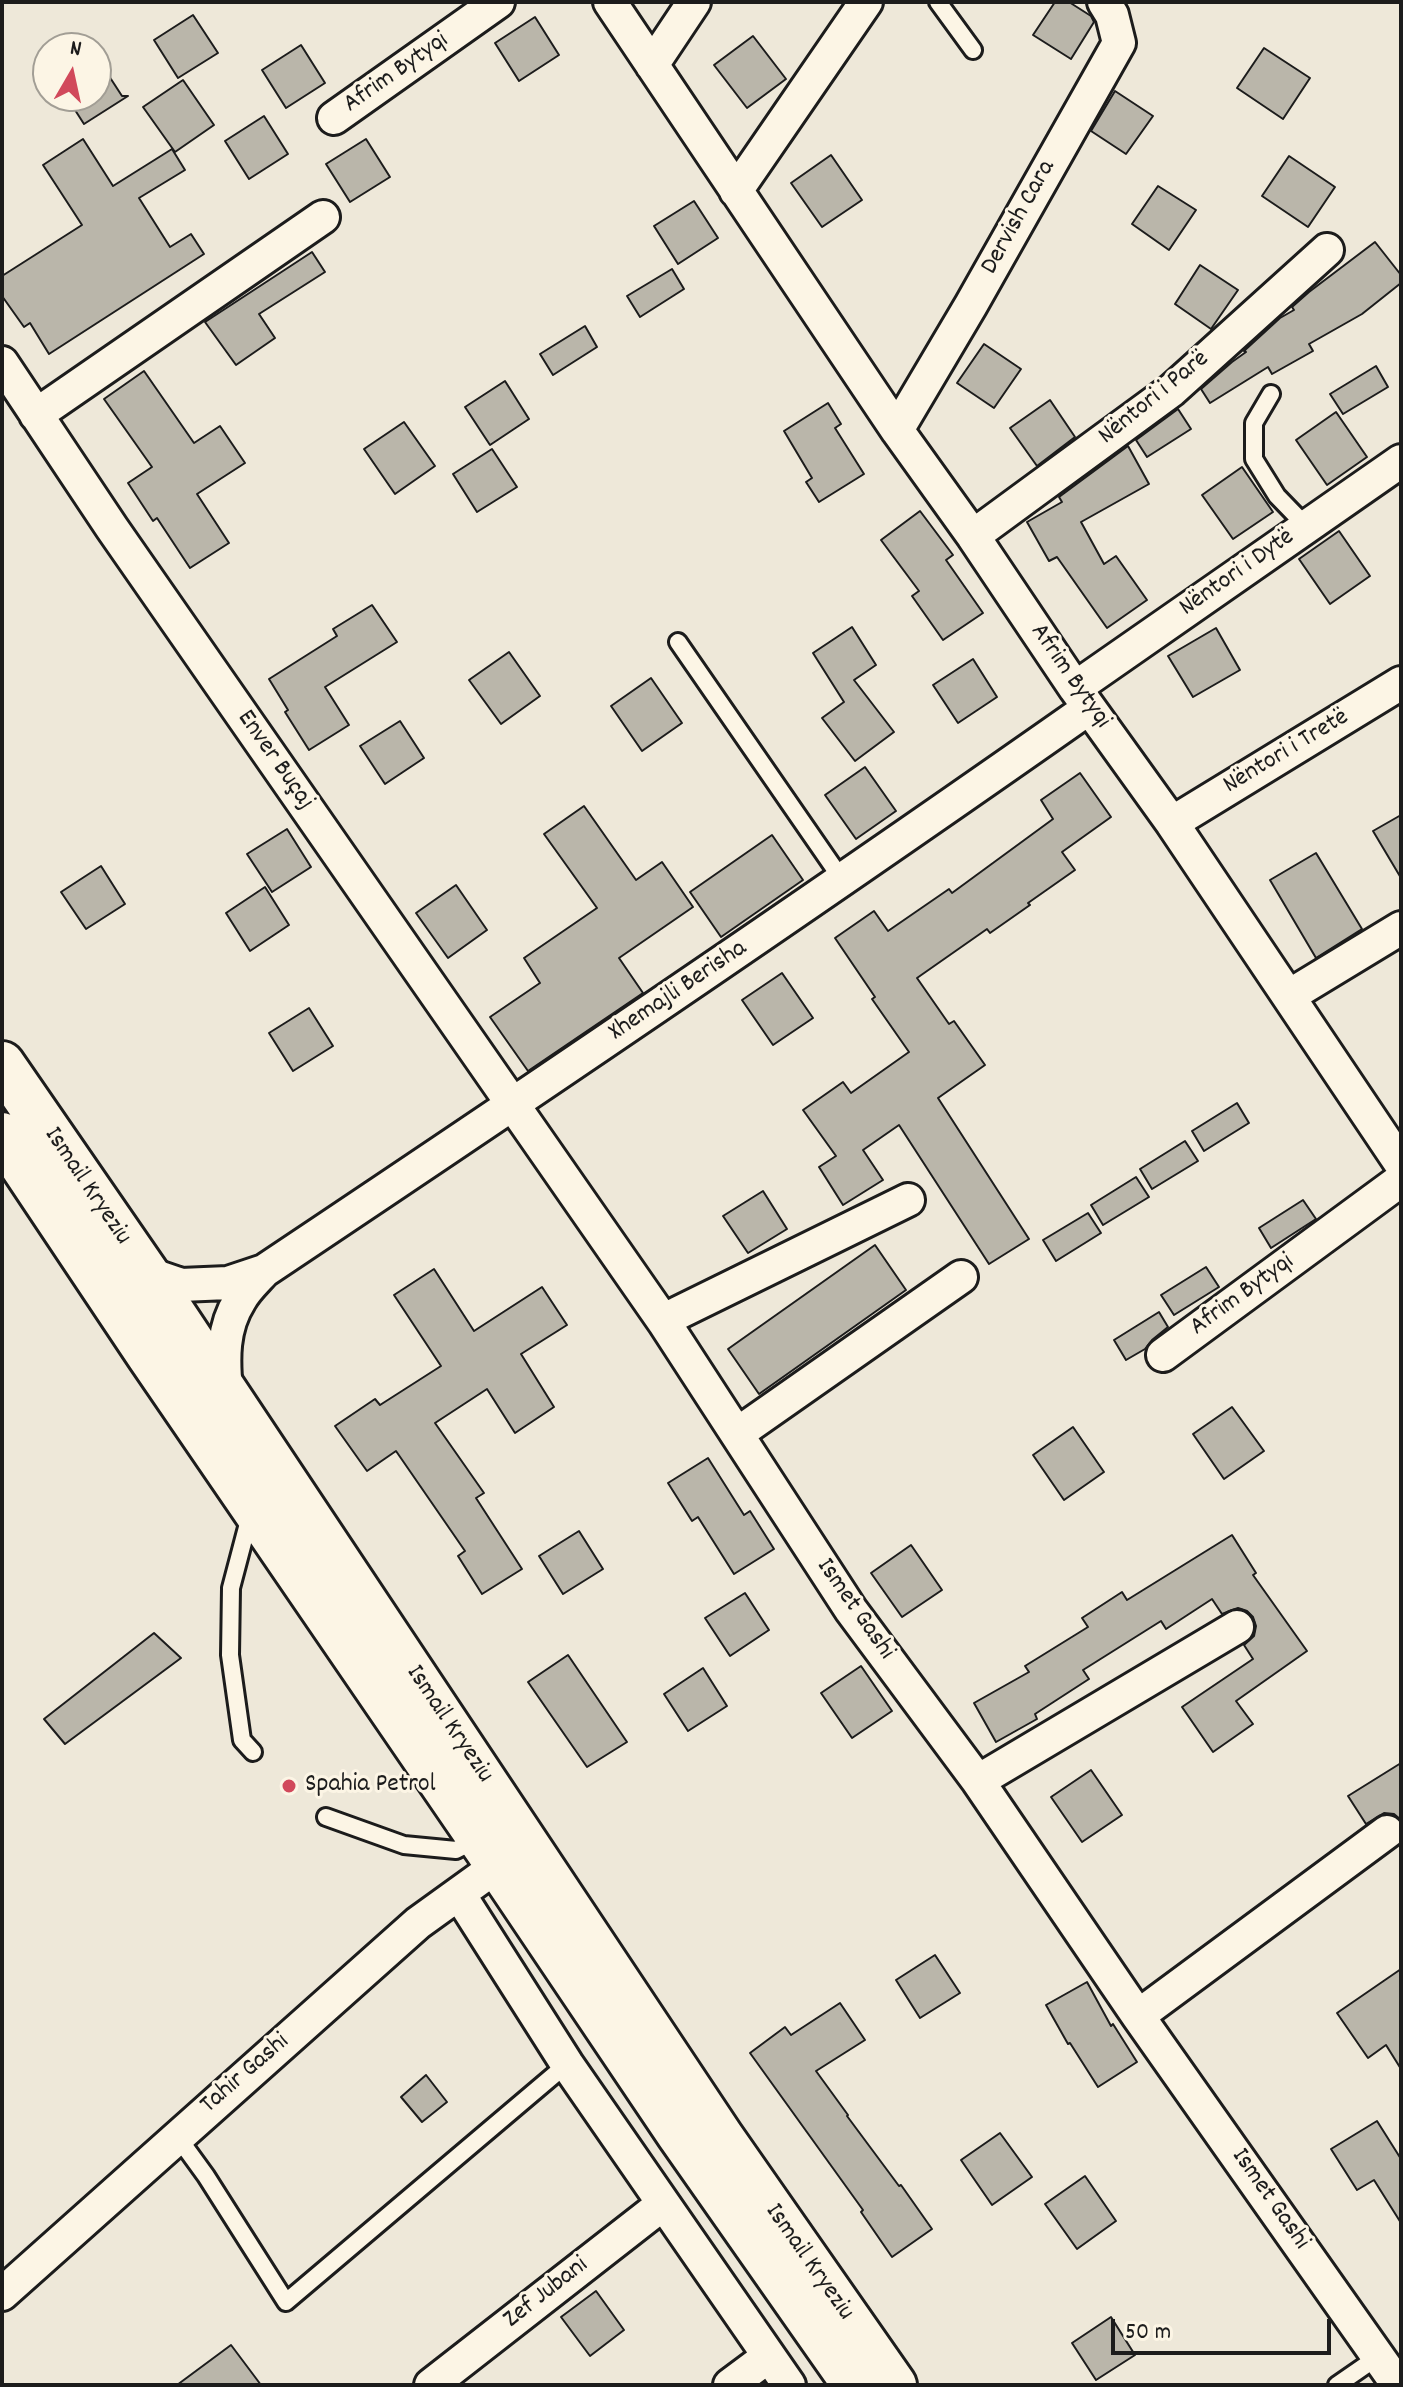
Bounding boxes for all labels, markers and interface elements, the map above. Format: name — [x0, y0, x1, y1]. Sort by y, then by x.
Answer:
street label: Afrim Bytyqi — [339, 27, 455, 121]
north arrow — [32, 32, 112, 112]
text: N — [68, 34, 83, 66]
street label: Dervish Cara — [976, 155, 1064, 281]
street label: Nëntori i Parë — [1093, 345, 1217, 453]
street label: Nëntori i Dytë — [1175, 523, 1301, 625]
street label: Afrim Bytyqi — [1022, 619, 1116, 735]
street label: Nëntori i Tretë — [1219, 703, 1355, 803]
street label: Enver Buçaj — [228, 705, 320, 817]
street label: Xhemajli Berisha — [604, 934, 754, 1050]
street label: Ismail Kryeziu — [35, 1122, 137, 1252]
street label: Afrim Bytyqi — [1185, 1248, 1301, 1344]
street label: Ismet Gashi — [808, 1553, 900, 1667]
street label: Ismail Kryeziu — [397, 1660, 499, 1790]
place label: Spahia Petrol — [305, 1770, 436, 1802]
marker: Spahia Petrol — [280, 1777, 298, 1795]
street label: Tahir Gashi — [195, 2028, 297, 2122]
street label: Ismet Gashi — [1223, 2143, 1315, 2257]
street label: Ismail Kryeziu — [756, 2199, 860, 2327]
street label: Zef Jubani — [498, 2251, 596, 2337]
scale bar — [1115, 2303, 1335, 2353]
text: 50 m — [1125, 2316, 1171, 2350]

